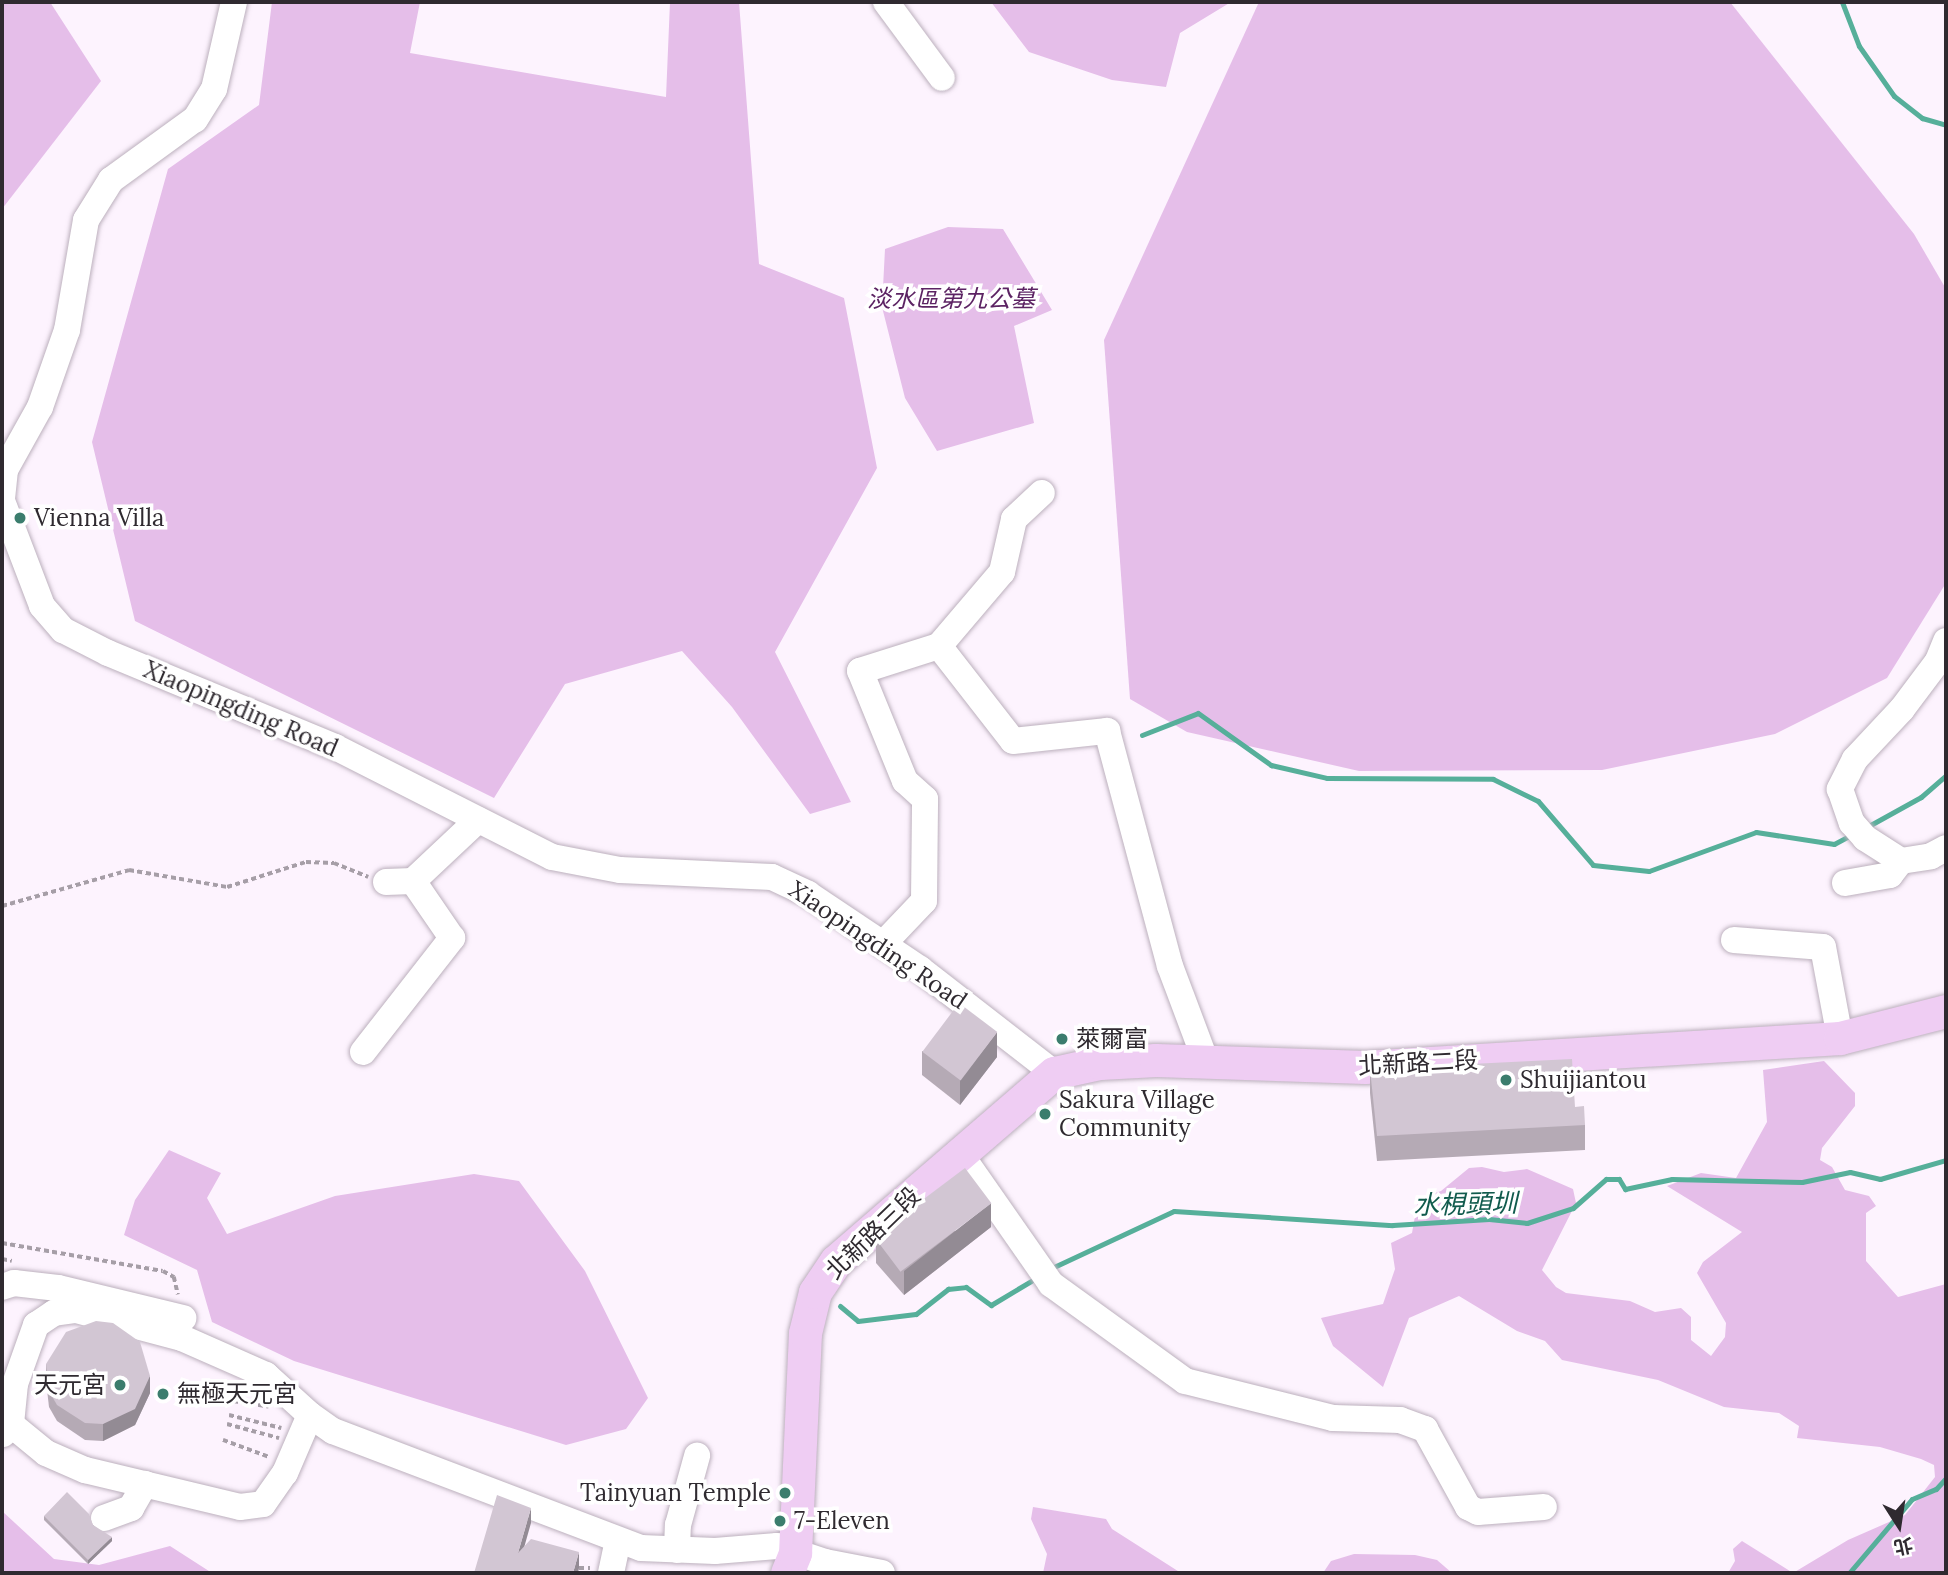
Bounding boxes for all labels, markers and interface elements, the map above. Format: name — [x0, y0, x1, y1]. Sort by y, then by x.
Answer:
park label: 淡水區第九公墓 — [867, 285, 1035, 313]
place label: Vienna Villa — [34, 504, 164, 532]
marker: Vienna Villa — [12, 510, 28, 526]
street label: Xiaopingding Road — [139, 655, 343, 763]
street label: Xiaopingding Road — [784, 875, 972, 1015]
place label: 萊爾富 — [1076, 1025, 1148, 1053]
marker: 萊爾富 — [1054, 1031, 1070, 1047]
street label: 北新路二段 — [1357, 1045, 1479, 1081]
place label: Shuijiantou — [1520, 1066, 1646, 1094]
marker: Shuijiantou — [1498, 1072, 1514, 1088]
place label: Sakura Village Community — [1059, 1086, 1215, 1142]
marker: Sakura Village Community — [1037, 1106, 1053, 1122]
street label: 北新路三段 — [820, 1181, 926, 1285]
water label: 水梘頭圳 — [1413, 1187, 1517, 1221]
place label: 天元宮 — [34, 1371, 106, 1399]
marker: 天元宮 — [112, 1377, 128, 1393]
place label: 無極天元宮 — [177, 1380, 297, 1408]
marker: 無極天元宮 — [155, 1386, 171, 1402]
place label: Tainyuan Temple — [580, 1479, 771, 1507]
marker: Tainyuan Temple — [777, 1485, 793, 1501]
north arrow — [1864, 1491, 1934, 1561]
place label: 7-Eleven — [794, 1507, 890, 1535]
marker: 7-Eleven — [772, 1513, 788, 1529]
text: 北 — [1892, 1533, 1915, 1560]

